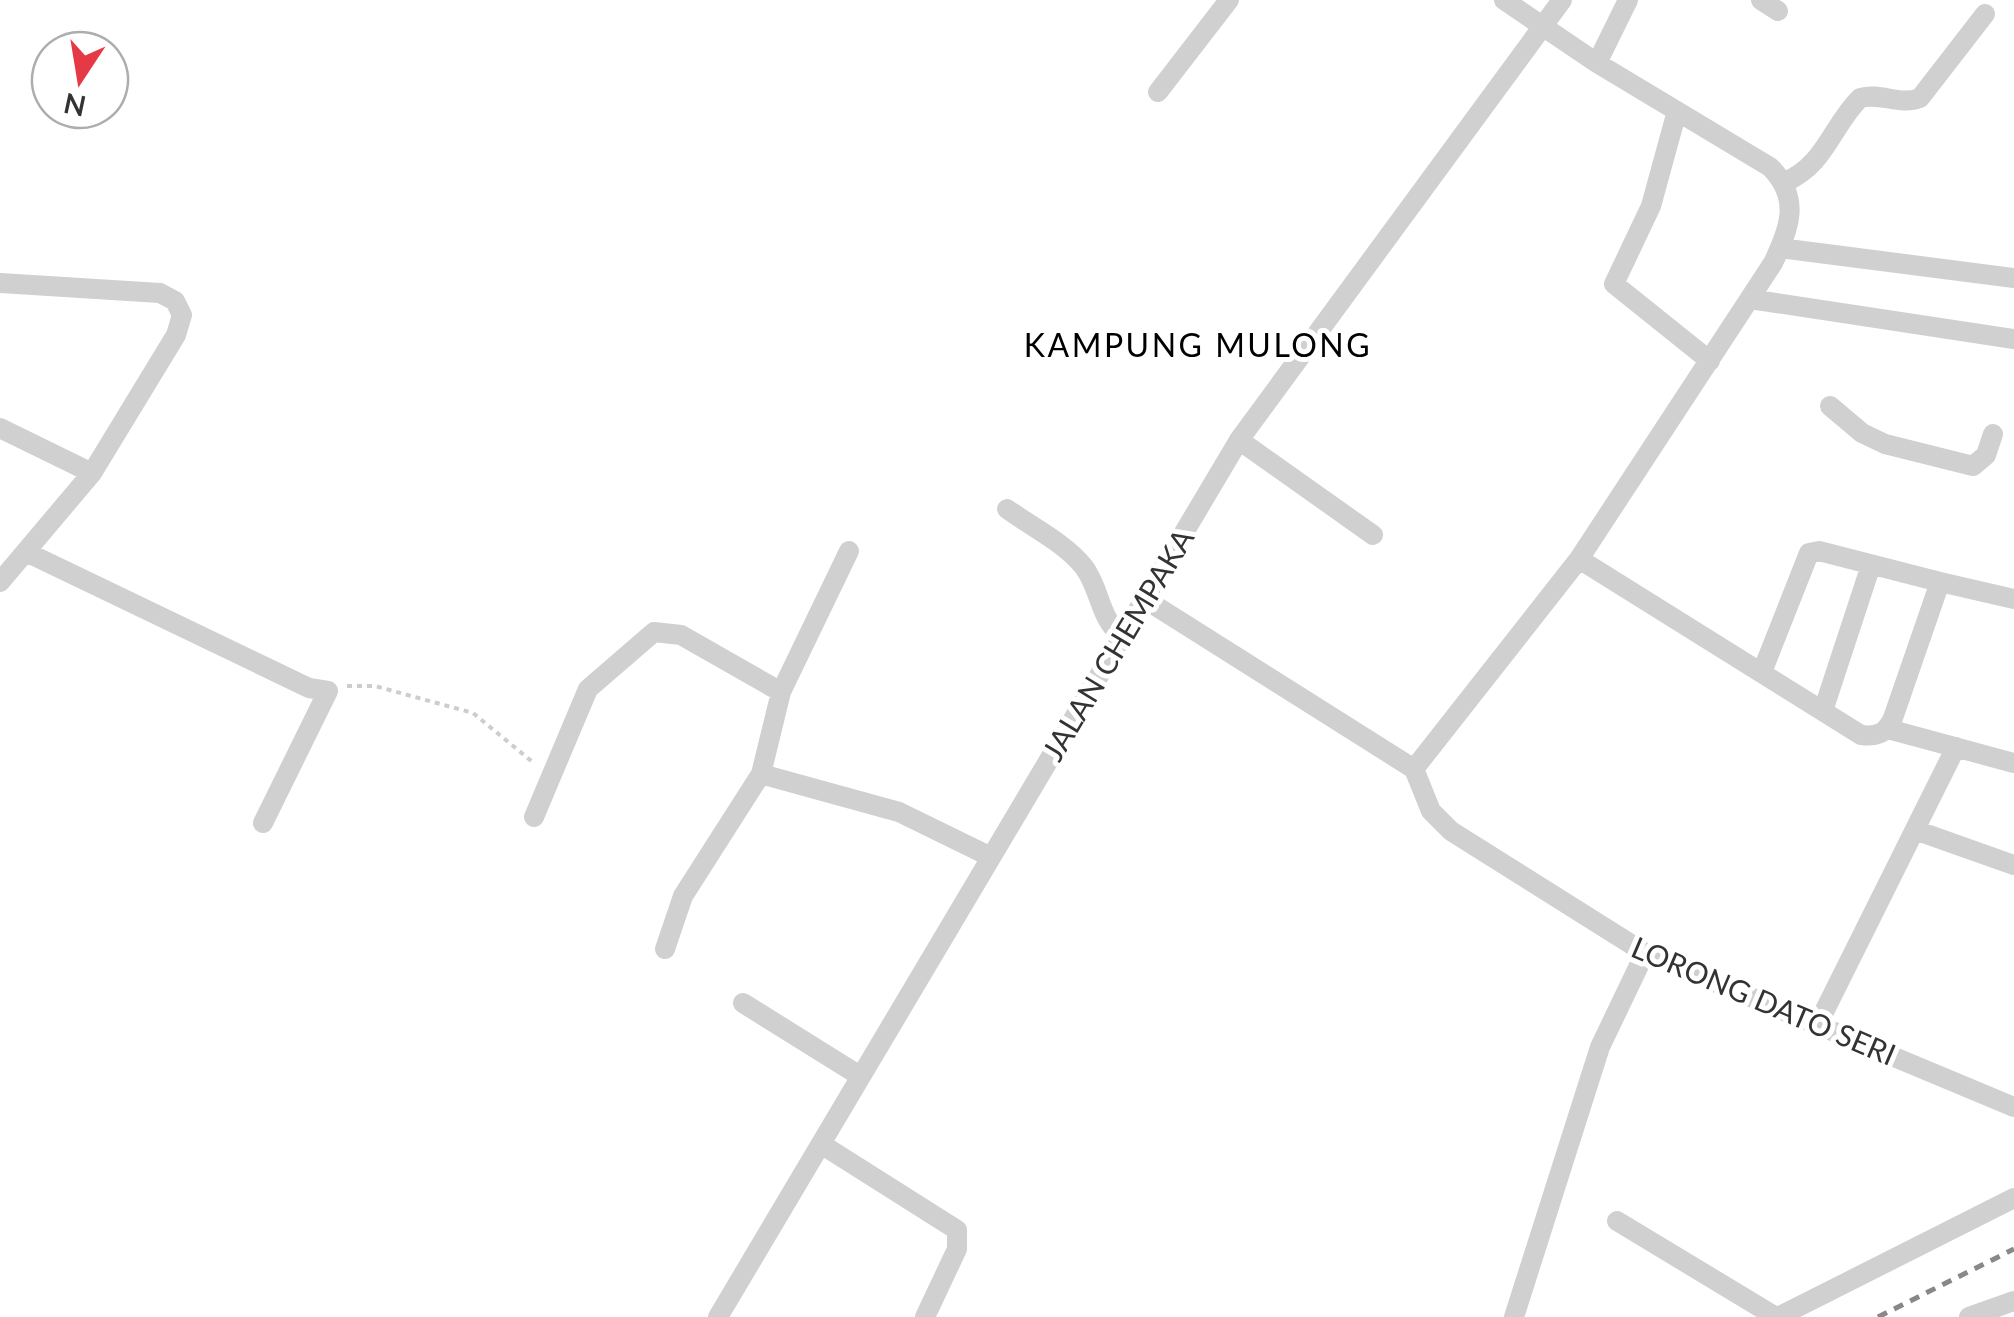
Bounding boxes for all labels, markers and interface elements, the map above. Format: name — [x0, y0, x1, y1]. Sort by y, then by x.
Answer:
north arrow — [30, 30, 130, 130]
text: N — [61, 87, 89, 124]
district label: KAMPUNG MULONG — [1024, 325, 1372, 364]
street label: JALAN CHEMPAKA — [1034, 521, 1201, 766]
street label: LORONG DATO SERI — [1627, 928, 1901, 1072]

